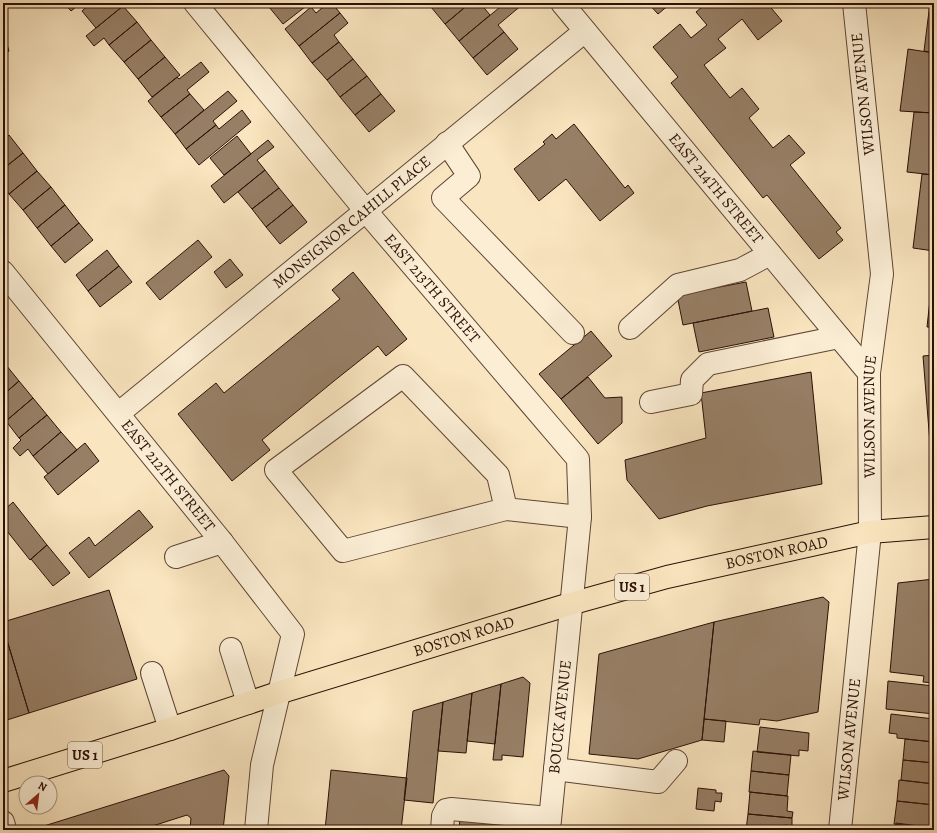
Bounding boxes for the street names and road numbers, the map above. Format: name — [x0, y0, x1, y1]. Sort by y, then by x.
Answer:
street label: WILSON AVENUE — [846, 32, 880, 157]
street label: EAST 214TH STREET — [663, 128, 769, 249]
street label: MONSIGNOR CAHILL PLACE — [268, 151, 436, 294]
street label: EAST 213TH STREET — [379, 229, 485, 348]
street label: WILSON AVENUE — [858, 354, 882, 479]
street label: EAST 212TH STREET — [116, 415, 220, 536]
street label: BOSTON ROAD — [723, 531, 830, 575]
road number: US 1 — [615, 574, 649, 600]
street label: BOSTON ROAD — [411, 611, 517, 662]
street label: BOUCK AVENUE — [543, 659, 577, 775]
street label: WILSON AVENUE — [832, 677, 866, 803]
road number: US 1 — [68, 742, 102, 768]

